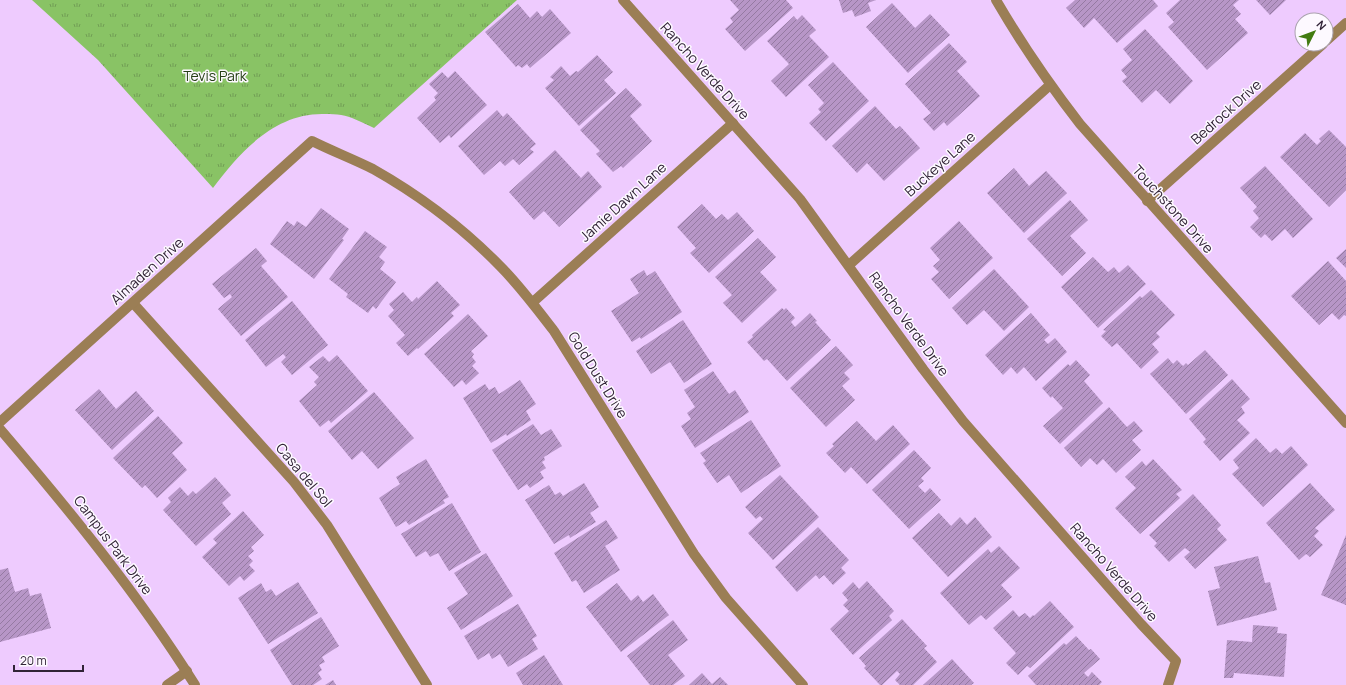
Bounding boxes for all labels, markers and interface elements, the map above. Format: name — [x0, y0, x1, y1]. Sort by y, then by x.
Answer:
north arrow — [1294, 12, 1334, 52]
text: N — [1314, 17, 1330, 33]
street label: Rancho Verde Drive — [657, 18, 754, 123]
park label: Tevis Park — [183, 66, 248, 85]
street label: Bedrock Drive — [1186, 75, 1265, 148]
street label: Buckeye Lane — [900, 127, 979, 200]
street label: Jamie Dawn Lane — [575, 158, 670, 246]
street label: Touchstone Drive — [1129, 160, 1218, 257]
street label: Almaden Drive — [106, 233, 187, 308]
street label: Rancho Verde Drive — [865, 268, 954, 380]
street label: Gold Dust Drive — [564, 328, 633, 422]
street label: Casa del Sol — [272, 439, 337, 511]
street label: Campus Park Drive — [70, 491, 157, 598]
street label: Rancho Verde Drive — [1066, 518, 1162, 625]
scale bar — [14, 647, 83, 673]
text: 20 m — [20, 652, 47, 669]

